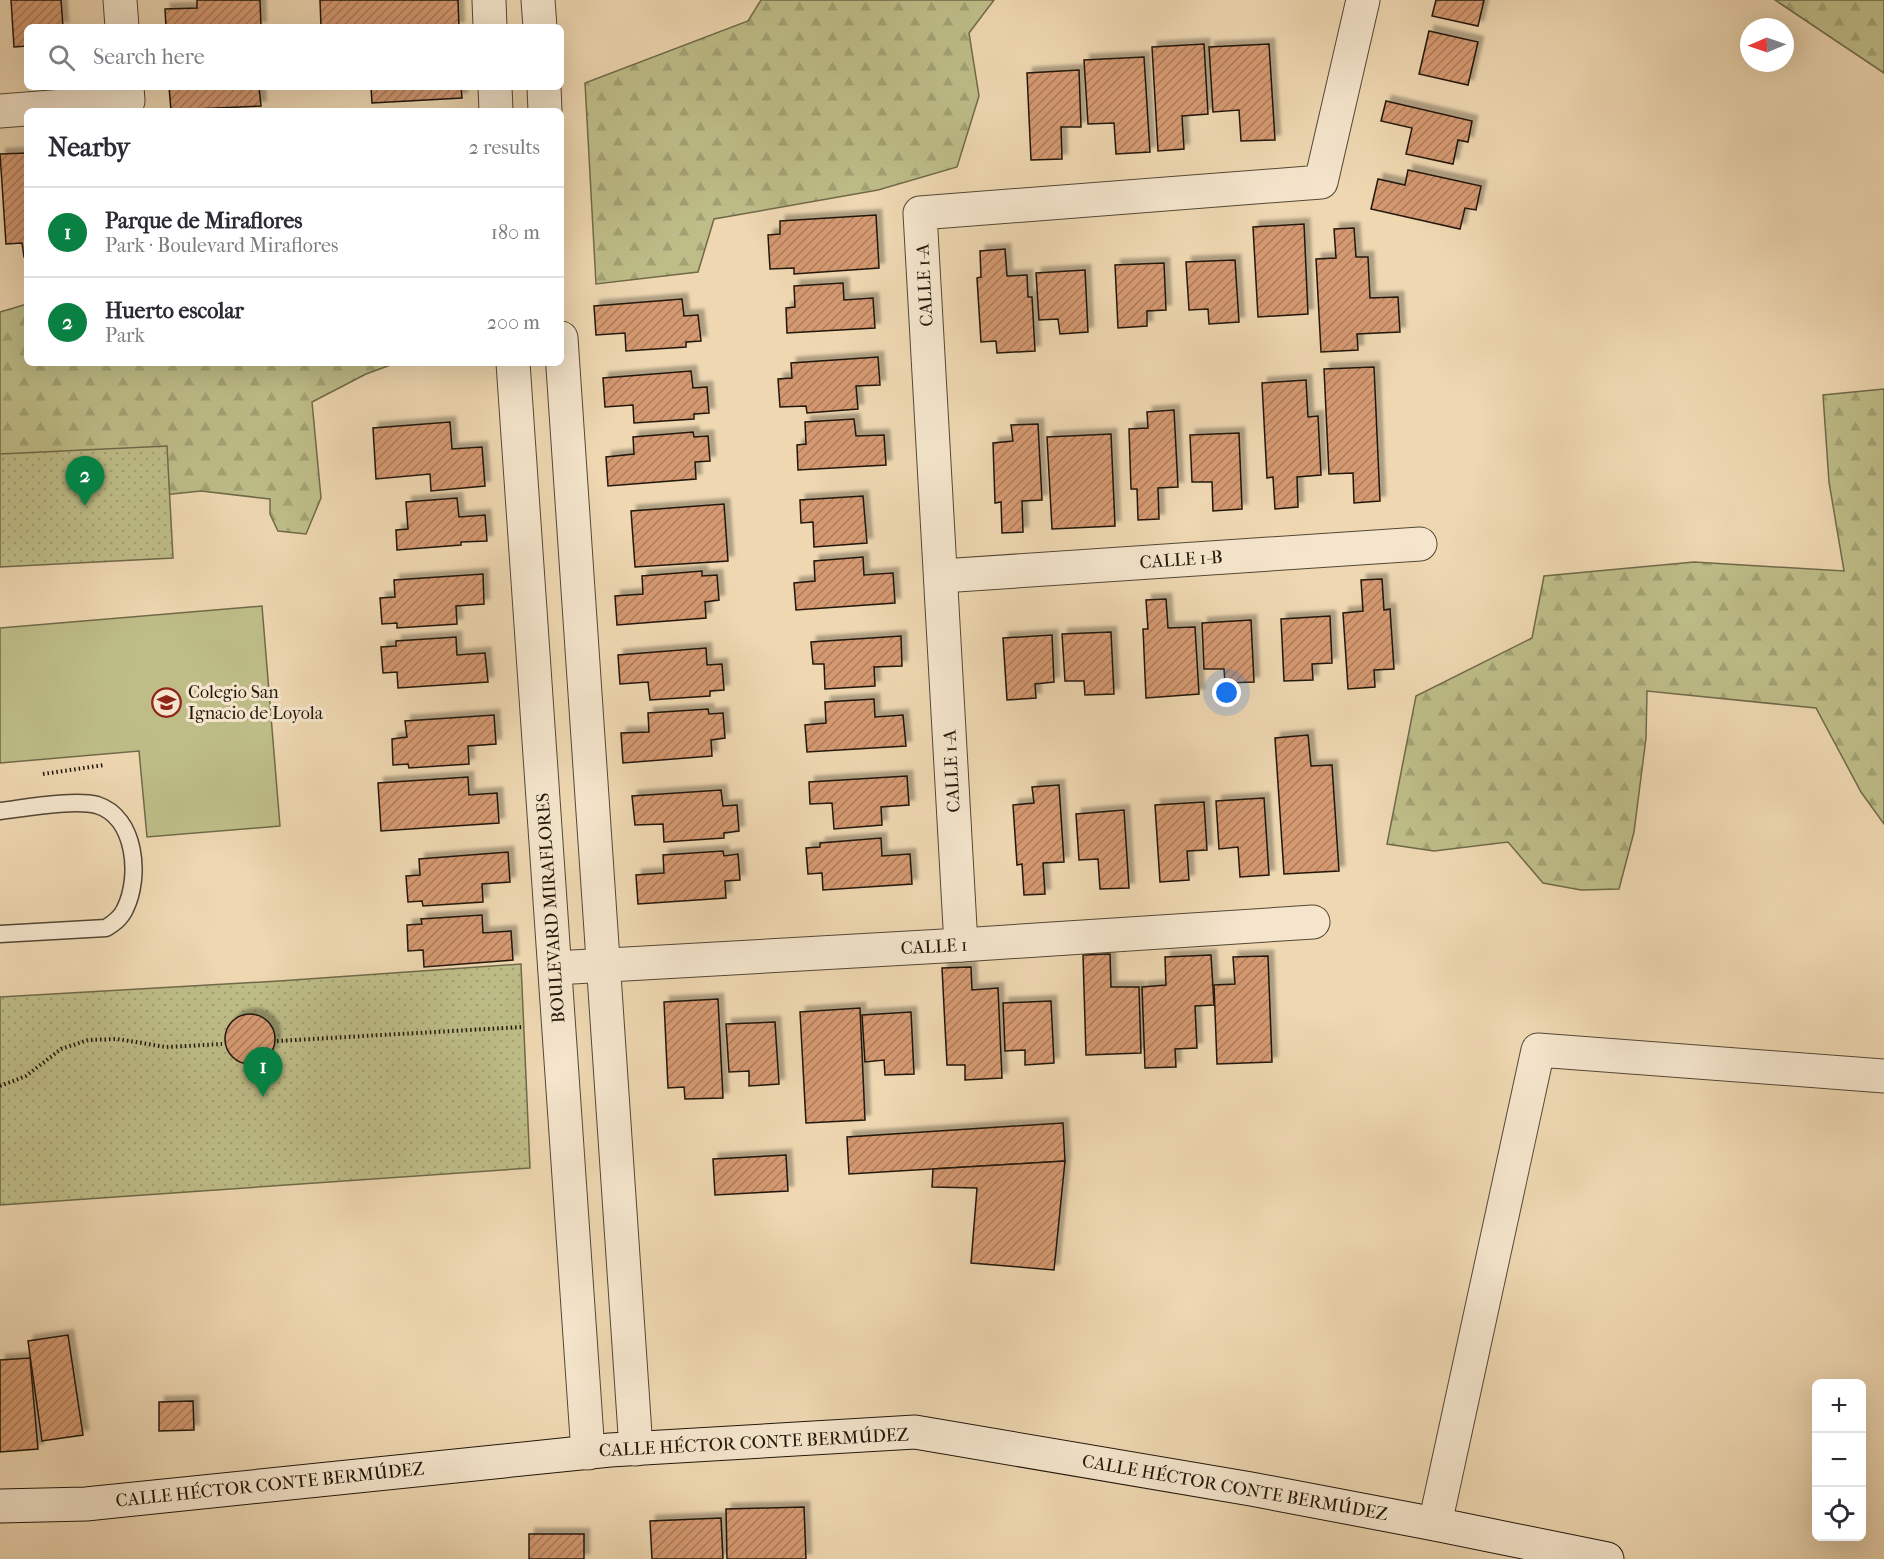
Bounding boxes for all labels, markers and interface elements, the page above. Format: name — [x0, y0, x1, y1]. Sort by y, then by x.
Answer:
north arrow — [1740, 18, 1794, 72]
search box — [24, 24, 564, 90]
icon: search — [45, 41, 78, 74]
text: Search here — [93, 44, 205, 70]
text: Nearby — [48, 132, 130, 163]
text: 2 results — [469, 136, 540, 159]
text: Parque de Miraflores — [105, 208, 302, 234]
text: 1 — [64, 221, 71, 244]
text: 180 m — [491, 221, 540, 244]
text: Park · Boulevard Miraflores — [105, 234, 338, 257]
street label: CALLE 1-A — [912, 243, 938, 327]
text: Huerto escolar — [105, 298, 244, 324]
text: 2 — [62, 311, 73, 334]
text: 200 m — [487, 311, 540, 334]
text: Park — [105, 324, 145, 347]
pin: 2 — [66, 456, 104, 506]
street label: CALLE 1-B — [1139, 547, 1223, 573]
your location — [1212, 678, 1241, 707]
place label: Colegio San Ignacio de Loyola — [188, 682, 324, 724]
school or university icon: Colegio San Ignacio de Loyola — [151, 686, 183, 718]
street label: CALLE 1-A — [939, 729, 965, 813]
street label: BOULEVARD MIRAFLORES — [532, 792, 570, 1024]
street label: CALLE 1 — [900, 935, 968, 959]
pin: 1 — [244, 1048, 282, 1097]
map controls — [1812, 1379, 1866, 1541]
button: + — [1812, 1379, 1866, 1433]
street label: CALLE HÉCTOR CONTE BERMÚDEZ — [598, 1423, 910, 1462]
button: − — [1812, 1433, 1866, 1487]
street label: CALLE HÉCTOR CONTE BERMÚDEZ — [1080, 1450, 1390, 1525]
street label: CALLE HÉCTOR CONTE BERMÚDEZ — [114, 1457, 425, 1512]
button: locate — [1812, 1487, 1866, 1541]

